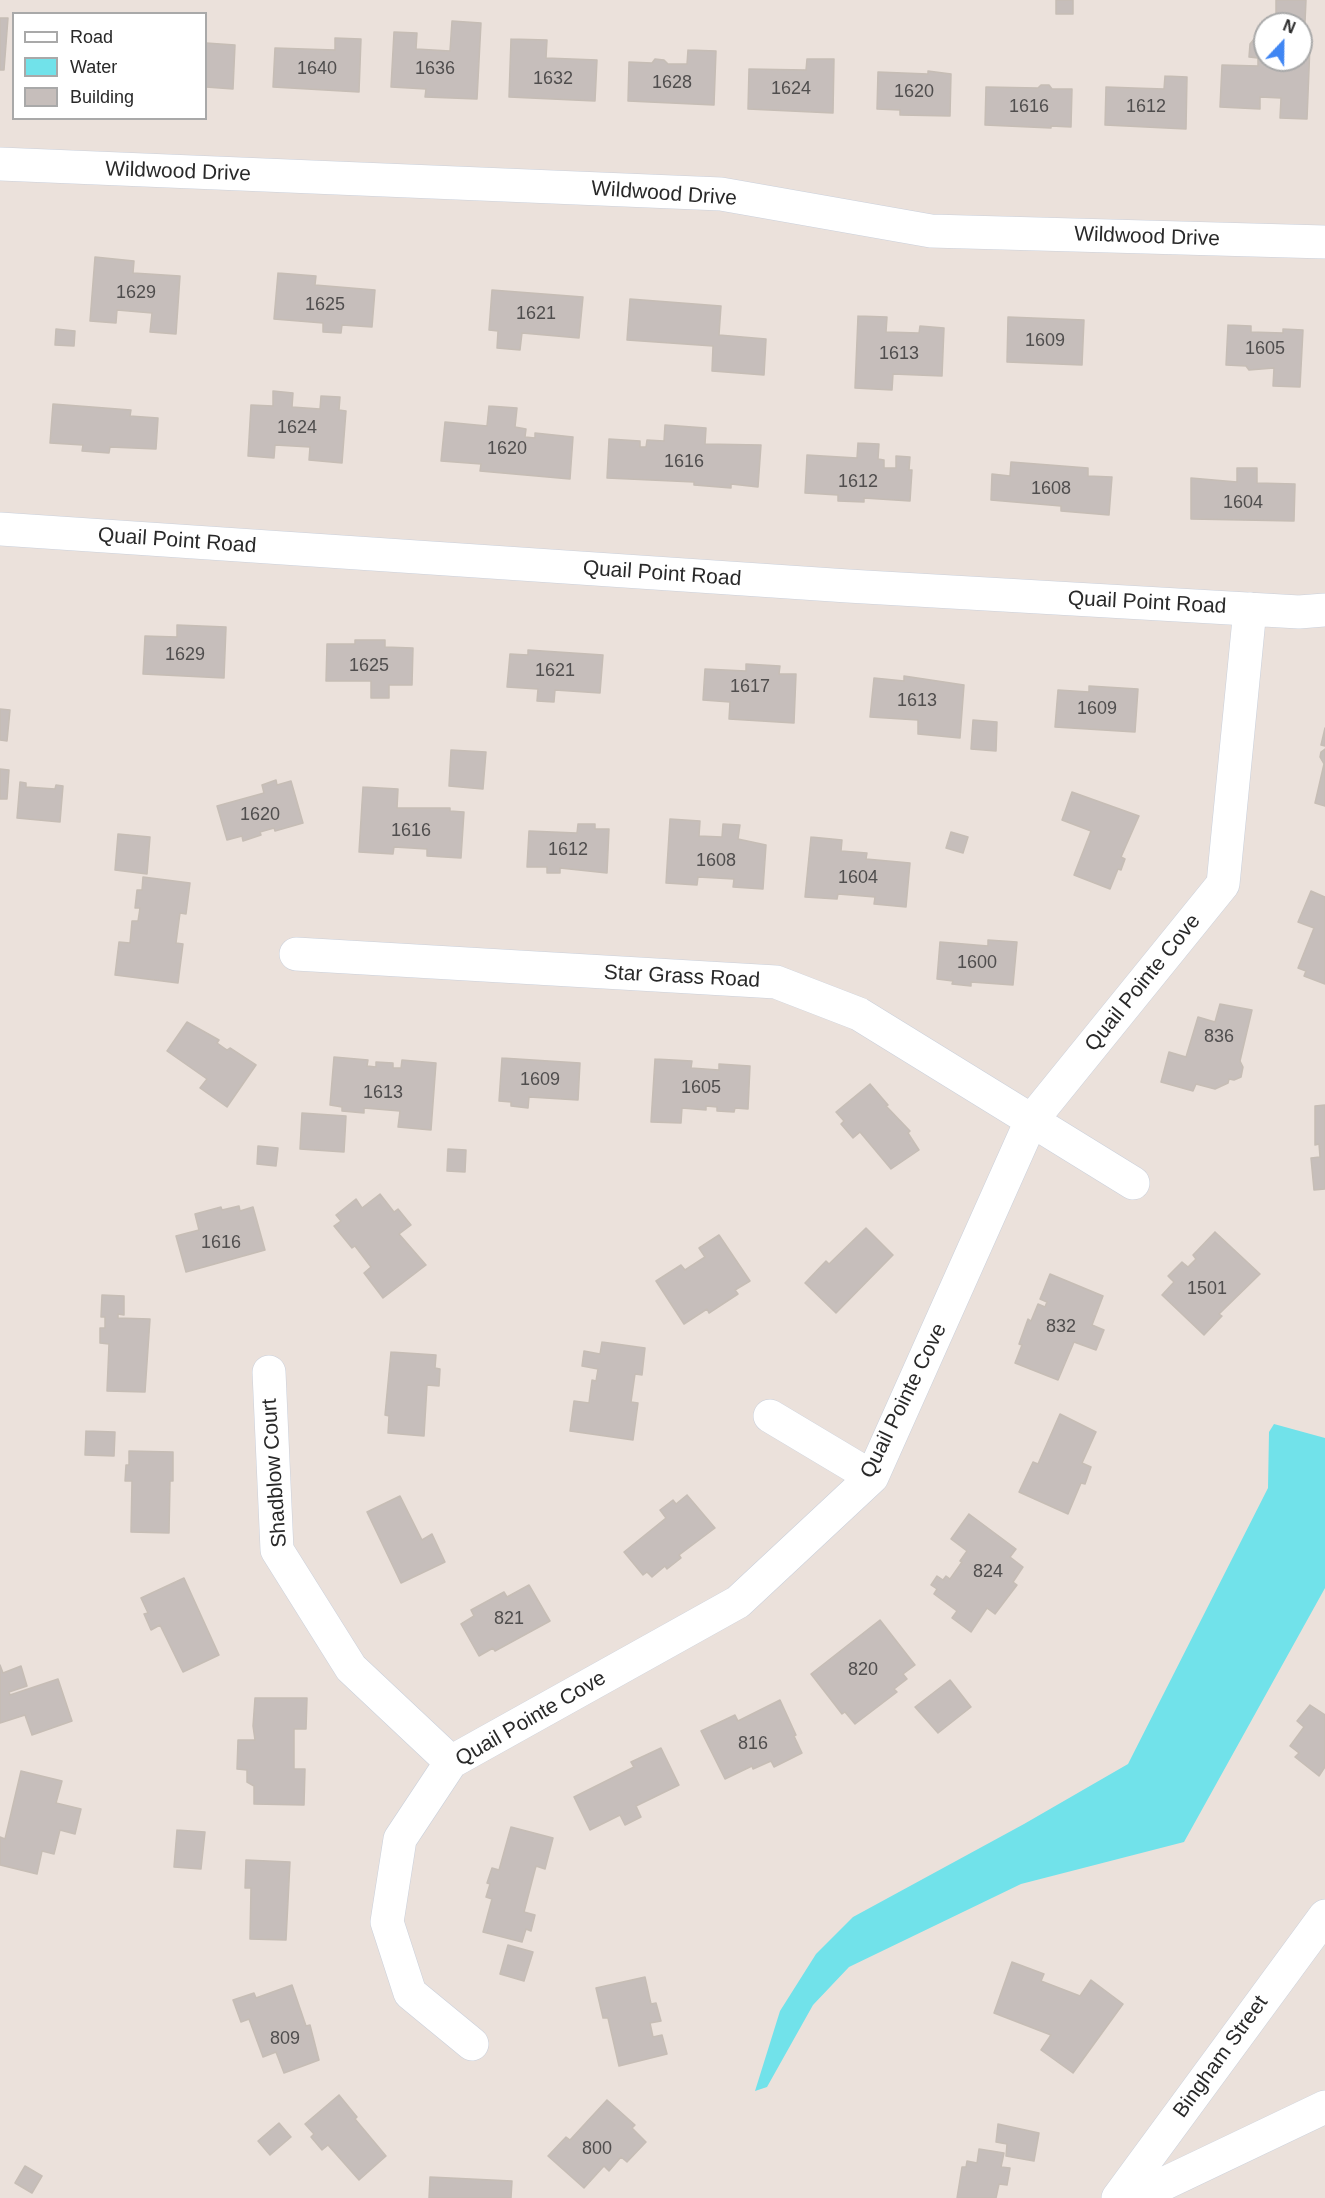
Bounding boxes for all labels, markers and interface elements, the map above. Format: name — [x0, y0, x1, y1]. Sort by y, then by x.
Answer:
legend — [12, 12, 207, 120]
north arrow — [1253, 12, 1313, 72]
text: N — [1281, 17, 1298, 37]
text: Road — [70, 27, 113, 47]
text: Water — [70, 57, 117, 77]
house number: 1640 — [297, 58, 337, 80]
house number: 1636 — [415, 58, 455, 80]
house number: 1632 — [533, 68, 573, 90]
house number: 1628 — [652, 72, 692, 94]
house number: 1624 — [771, 78, 811, 100]
house number: 1620 — [894, 81, 934, 103]
text: Building — [70, 87, 134, 107]
house number: 1616 — [1009, 96, 1049, 118]
house number: 1612 — [1126, 96, 1166, 118]
street label: Wildwood Drive — [105, 157, 251, 187]
street label: Wildwood Drive — [590, 176, 738, 212]
street label: Wildwood Drive — [1074, 222, 1220, 252]
house number: 1629 — [116, 282, 156, 304]
house number: 1625 — [305, 294, 345, 316]
house number: 1621 — [516, 303, 556, 325]
house number: 1609 — [1025, 330, 1065, 352]
house number: 1605 — [1245, 338, 1285, 360]
house number: 1613 — [879, 343, 919, 365]
house number: 1624 — [277, 417, 317, 439]
house number: 1620 — [487, 438, 527, 460]
house number: 1616 — [664, 451, 704, 473]
house number: 1612 — [838, 471, 878, 493]
house number: 1608 — [1031, 478, 1071, 500]
house number: 1604 — [1223, 492, 1263, 514]
street label: Quail Point Road — [97, 523, 257, 559]
street label: Quail Point Road — [582, 556, 742, 592]
street label: Quail Point Road — [1067, 586, 1227, 620]
house number: 1629 — [165, 644, 205, 666]
house number: 1625 — [349, 655, 389, 677]
house number: 1621 — [535, 660, 575, 682]
house number: 1617 — [730, 676, 770, 698]
house number: 1613 — [897, 690, 937, 712]
house number: 1609 — [1077, 698, 1117, 720]
house number: 1620 — [240, 804, 280, 826]
house number: 1616 — [391, 820, 431, 842]
house number: 1612 — [548, 839, 588, 861]
house number: 1608 — [696, 850, 736, 872]
house number: 1604 — [838, 867, 878, 889]
street label: Quail Pointe Cove — [1080, 909, 1206, 1057]
house number: 1600 — [957, 952, 997, 974]
street label: Star Grass Road — [603, 960, 761, 994]
house number: 836 — [1204, 1026, 1234, 1048]
house number: 1609 — [520, 1069, 560, 1091]
house number: 1605 — [681, 1077, 721, 1099]
house number: 1613 — [363, 1082, 403, 1104]
house number: 1616 — [201, 1232, 241, 1254]
house number: 1501 — [1187, 1278, 1227, 1300]
house number: 832 — [1046, 1316, 1076, 1338]
street label: Quail Pointe Cove — [856, 1319, 952, 1483]
street label: Shadblow Court — [257, 1398, 293, 1548]
house number: 824 — [973, 1561, 1003, 1583]
house number: 821 — [494, 1608, 524, 1630]
house number: 820 — [848, 1659, 878, 1681]
street label: Quail Pointe Cove — [451, 1666, 611, 1772]
house number: 816 — [738, 1733, 768, 1755]
street label: Bingham Street — [1168, 1991, 1274, 2123]
house number: 809 — [270, 2028, 300, 2050]
house number: 800 — [582, 2138, 612, 2160]

